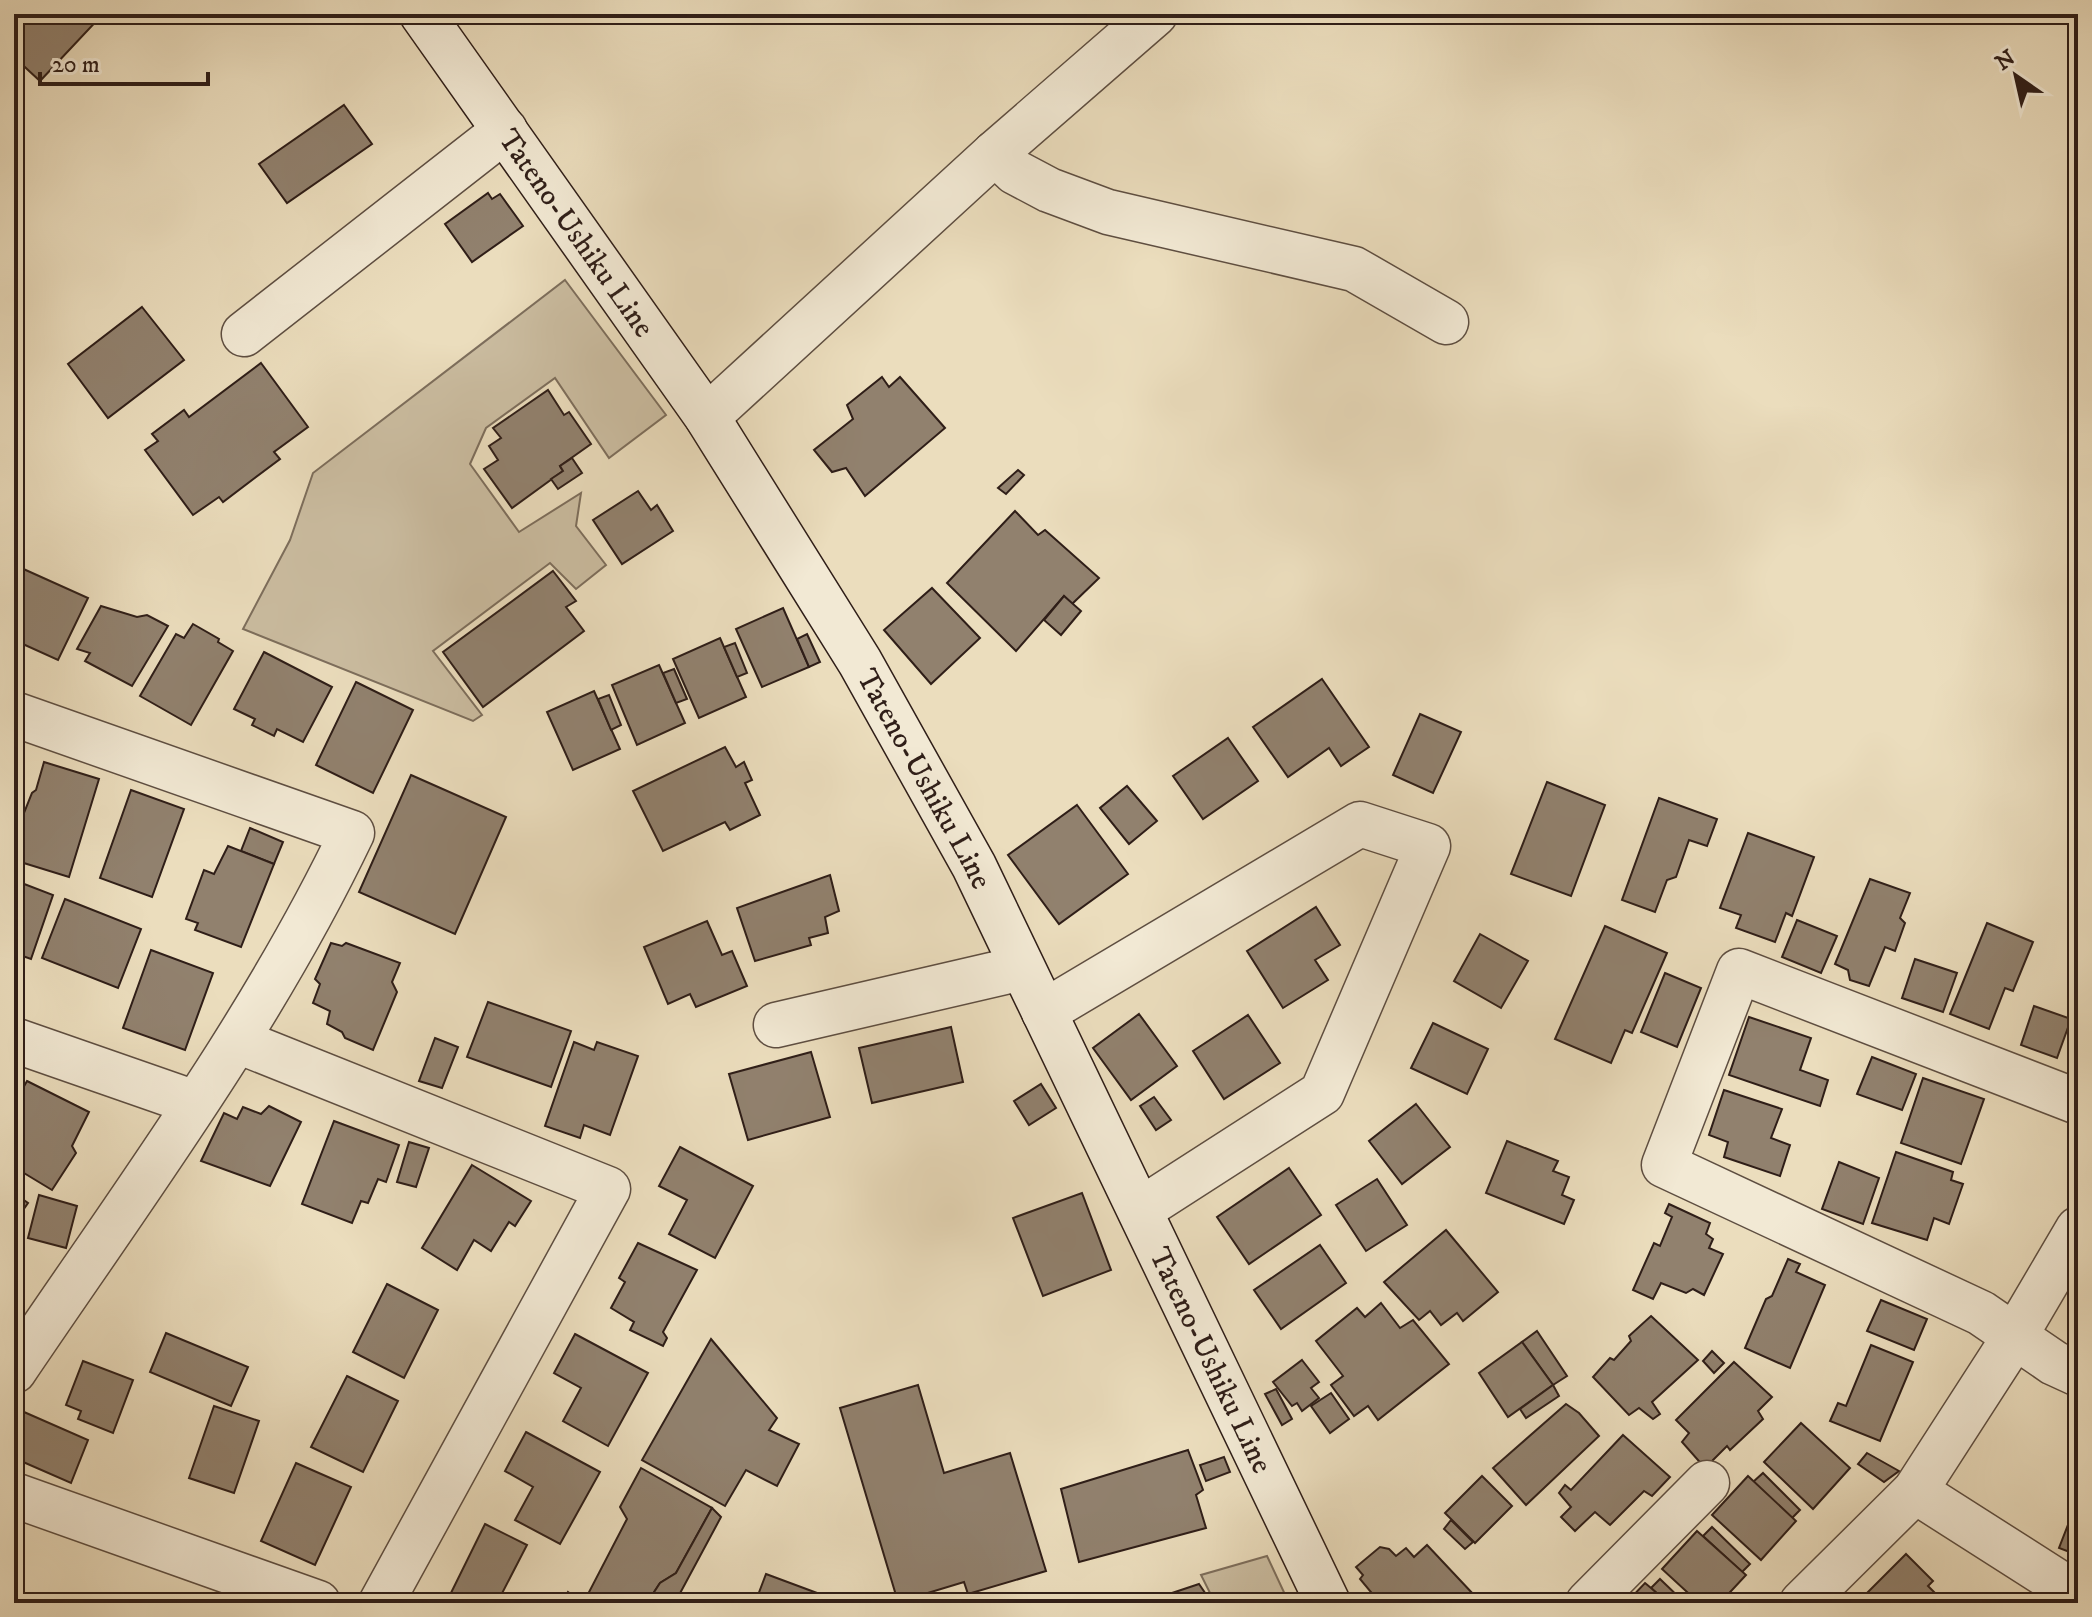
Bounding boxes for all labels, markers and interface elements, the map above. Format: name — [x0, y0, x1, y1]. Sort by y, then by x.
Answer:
scale bar — [40, 36, 208, 86]
north arrow — [1976, 36, 2056, 116]
text: N — [1991, 44, 2021, 77]
text: 20 m — [52, 50, 100, 80]
street label: Tateno-Ushiku Line — [489, 122, 662, 345]
street label: Tateno-Ushiku Line — [848, 663, 999, 895]
street label: Tateno-Ushiku Line — [1140, 1242, 1280, 1479]

